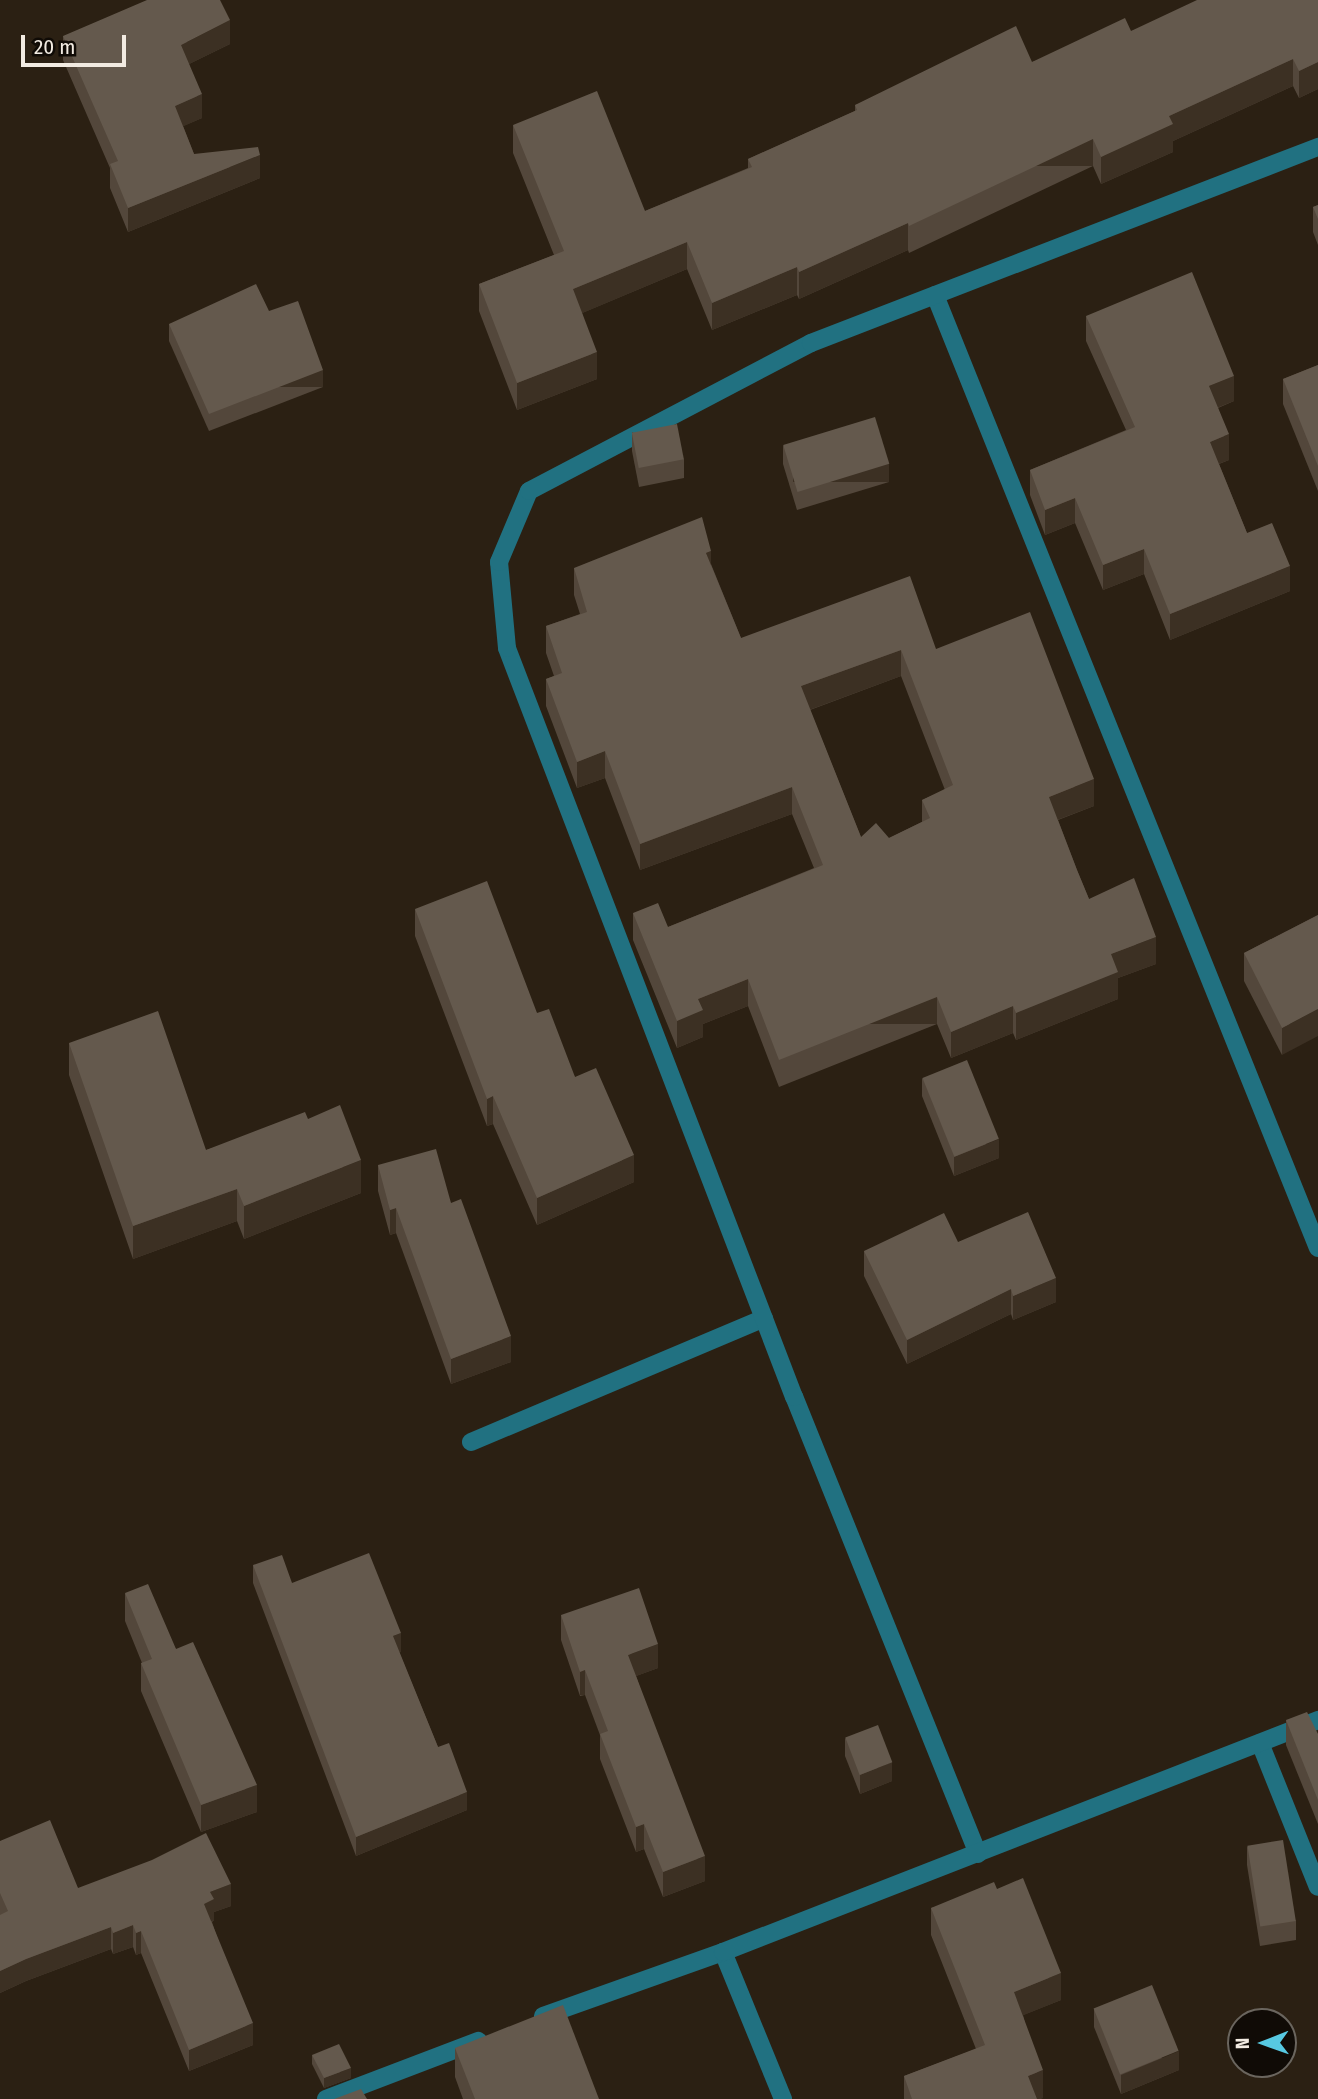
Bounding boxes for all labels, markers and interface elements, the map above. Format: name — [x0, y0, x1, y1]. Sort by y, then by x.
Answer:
scale bar — [24, 21, 130, 65]
text: 20 m — [34, 34, 75, 60]
north arrow — [1227, 2008, 1297, 2078]
text: N — [1231, 2037, 1254, 2049]

